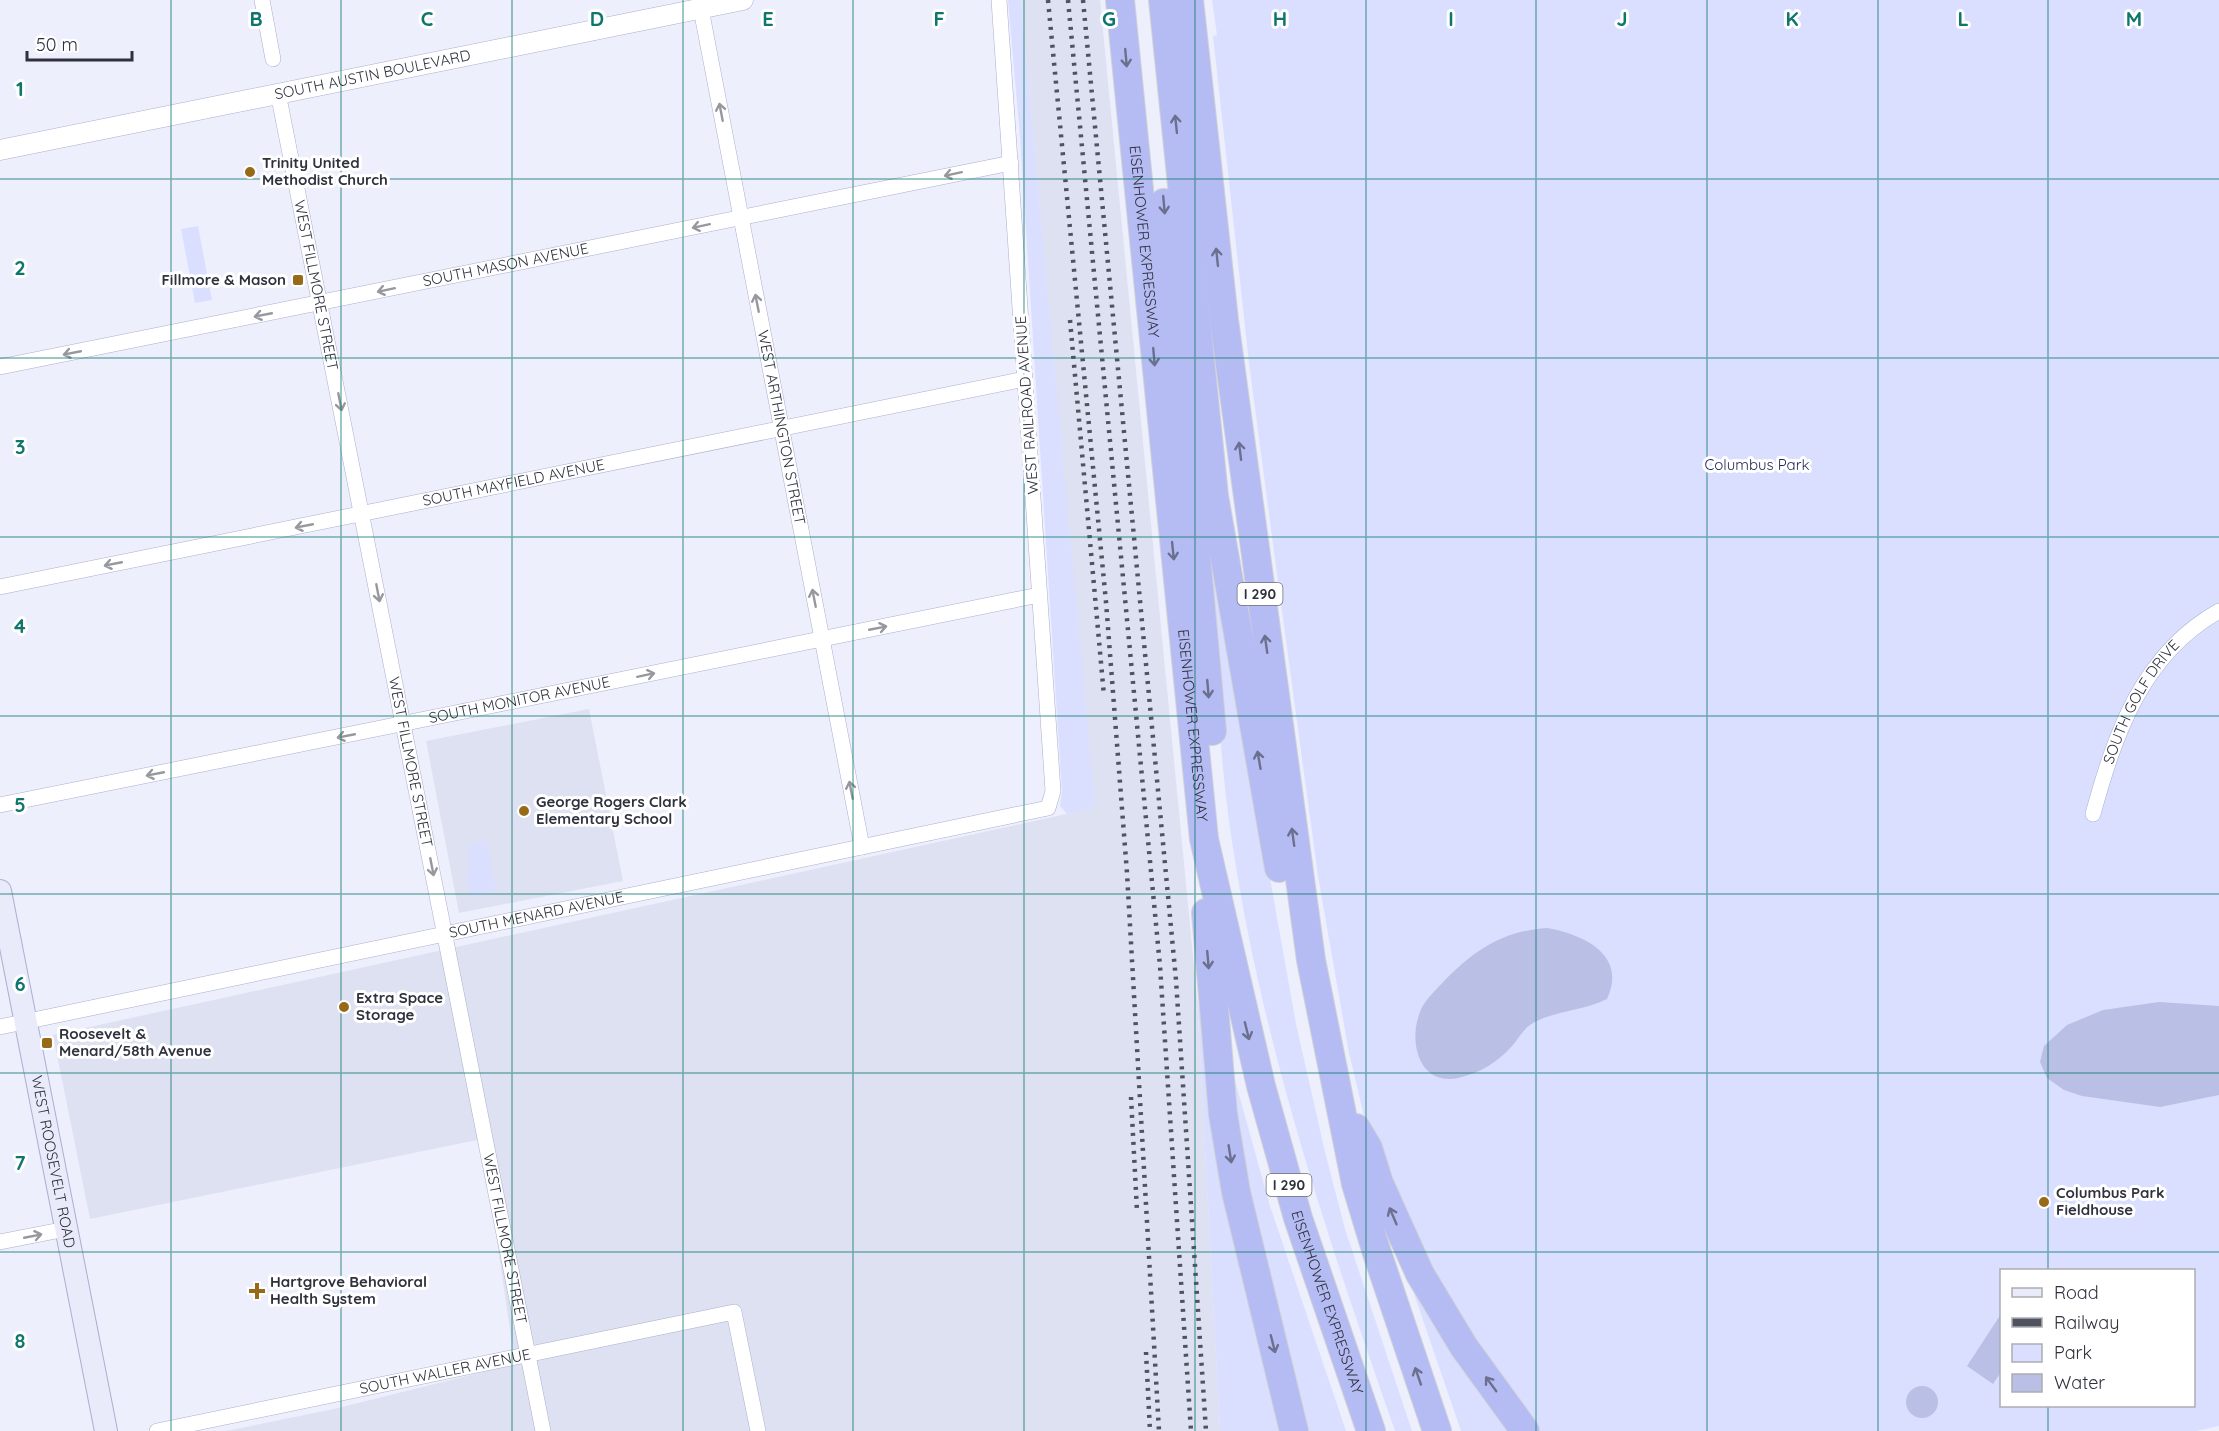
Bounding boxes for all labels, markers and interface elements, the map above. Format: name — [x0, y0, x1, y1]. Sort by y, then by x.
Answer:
text: B — [249, 6, 263, 31]
text: C — [421, 6, 434, 31]
text: D — [590, 6, 604, 31]
text: E — [762, 6, 774, 31]
text: F — [933, 6, 945, 31]
text: G — [1102, 6, 1116, 31]
text: H — [1273, 6, 1287, 31]
text: I — [1448, 6, 1454, 31]
text: J — [1616, 6, 1628, 31]
text: K — [1785, 6, 1799, 31]
text: L — [1957, 6, 1969, 31]
text: M — [2126, 6, 2142, 31]
scale bar — [27, 24, 132, 62]
text: 50 m — [36, 33, 78, 56]
street label: SOUTH AUSTIN BOULEVARD — [273, 45, 472, 103]
one-way arrow — [1121, 48, 1132, 68]
text: 1 — [16, 76, 24, 101]
one-way arrow — [715, 103, 726, 122]
one-way arrow — [1170, 115, 1181, 135]
street label: EISENHOWER EXPRESSWAY — [1126, 145, 1164, 339]
place label: Trinity United Methodist Church — [262, 153, 388, 189]
marker: Trinity United Methodist Church — [243, 165, 257, 179]
one-way arrow — [944, 169, 963, 181]
one-way arrow — [1159, 194, 1170, 214]
street label: WEST FILLMORE STREET — [290, 198, 343, 372]
one-way arrow — [691, 221, 711, 232]
street label: SOUTH MASON AVENUE — [421, 238, 590, 290]
one-way arrow — [1211, 248, 1222, 267]
text: 2 — [14, 255, 26, 280]
place label: Fillmore & Mason — [161, 270, 286, 289]
marker: Fillmore & Mason — [291, 273, 305, 287]
one-way arrow — [377, 285, 396, 296]
one-way arrow — [751, 294, 762, 314]
one-way arrow — [254, 310, 273, 321]
street label: WEST RAILROAD AVENUE — [1011, 315, 1042, 495]
street label: WEST ARTHINGTON STREET — [754, 328, 810, 526]
one-way arrow — [1149, 346, 1160, 366]
one-way arrow — [63, 348, 82, 359]
one-way arrow — [335, 392, 346, 411]
text: 3 — [15, 434, 25, 459]
one-way arrow — [1235, 441, 1246, 461]
street label: SOUTH MAYFIELD AVENUE — [421, 455, 606, 510]
park label: Columbus Park — [1705, 455, 1809, 474]
one-way arrow — [295, 521, 315, 532]
one-way arrow — [1168, 541, 1179, 560]
one-way arrow — [104, 559, 124, 570]
one-way arrow — [373, 583, 384, 603]
road number: I 290 — [1238, 583, 1282, 605]
one-way arrow — [808, 589, 819, 608]
text: 4 — [14, 613, 26, 638]
one-way arrow — [868, 621, 887, 633]
street label: EISENHOWER EXPRESSWAY — [1174, 628, 1212, 823]
one-way arrow — [1261, 634, 1272, 654]
street label: SOUTH GOLF DRIVE — [2099, 636, 2183, 766]
one-way arrow — [636, 669, 655, 680]
street label: SOUTH MONITOR AVENUE — [427, 672, 612, 727]
street label: WEST FILLMORE STREET — [385, 675, 437, 849]
one-way arrow — [1203, 678, 1214, 698]
one-way arrow — [337, 731, 356, 742]
one-way arrow — [1253, 750, 1264, 770]
one-way arrow — [146, 769, 165, 780]
one-way arrow — [845, 780, 856, 800]
text: 5 — [14, 792, 26, 817]
place label: George Rogers Clark Elementary School — [536, 792, 687, 828]
marker: George Rogers Clark Elementary School — [517, 804, 531, 818]
one-way arrow — [1288, 828, 1299, 847]
one-way arrow — [427, 857, 438, 876]
street label: SOUTH MENARD AVENUE — [447, 887, 625, 942]
one-way arrow — [1203, 950, 1214, 970]
text: 6 — [14, 971, 26, 996]
place label: Extra Space Storage — [356, 988, 443, 1024]
marker: Extra Space Storage — [337, 1000, 351, 1014]
one-way arrow — [1242, 1021, 1254, 1040]
place label: Roosevelt & Menard/58th Avenue — [59, 1024, 212, 1060]
marker: Roosevelt & Menard/58th Avenue — [40, 1036, 54, 1050]
street label: WEST ROOSEVELT ROAD — [27, 1074, 80, 1250]
one-way arrow — [1225, 1144, 1236, 1163]
text: 7 — [15, 1150, 26, 1175]
street label: WEST FILLMORE STREET — [479, 1152, 532, 1325]
road number: I 290 — [1266, 1174, 1312, 1196]
place label: Columbus Park Fieldhouse — [2056, 1183, 2164, 1219]
marker: Columbus Park Fieldhouse — [2037, 1195, 2051, 1209]
one-way arrow — [1387, 1207, 1398, 1225]
street label: EISENHOWER EXPRESSWAY — [1287, 1208, 1368, 1397]
one-way arrow — [23, 1230, 42, 1241]
legend — [2000, 1269, 2195, 1407]
place label: Hartgrove Behavioral Health System — [270, 1272, 427, 1308]
text: Road — [2054, 1281, 2099, 1304]
marker: Hartgrove Behavioral Health System — [248, 1282, 266, 1300]
text: Railway — [2054, 1311, 2120, 1334]
text: 8 — [15, 1328, 26, 1353]
one-way arrow — [1267, 1334, 1279, 1353]
text: Park — [2054, 1341, 2092, 1364]
street label: SOUTH WALLER AVENUE — [358, 1344, 532, 1398]
one-way arrow — [1412, 1367, 1423, 1386]
text: Water — [2054, 1371, 2105, 1394]
one-way arrow — [1484, 1376, 1497, 1392]

